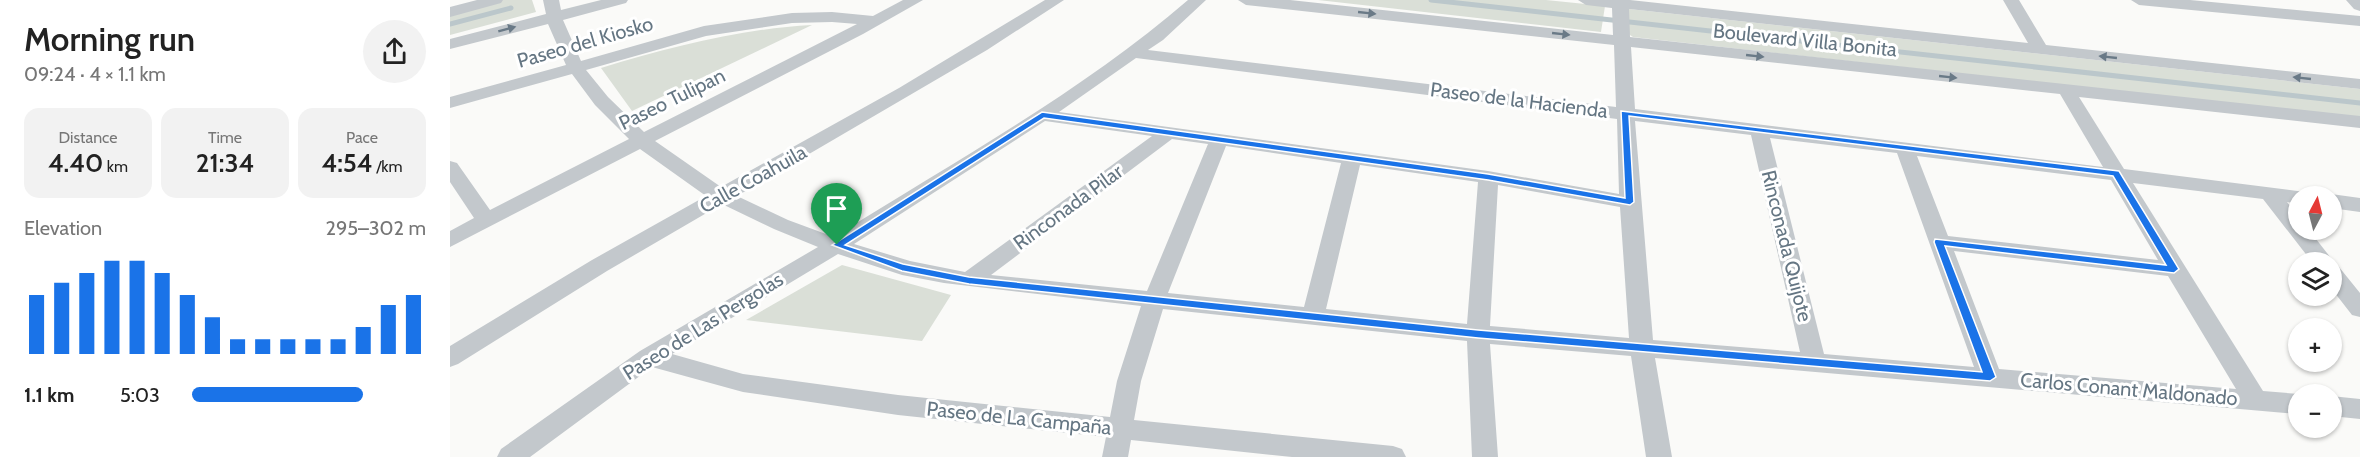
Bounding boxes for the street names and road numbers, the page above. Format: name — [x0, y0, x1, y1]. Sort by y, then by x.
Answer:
street label: Paseo del Kiosko — [514, 11, 656, 73]
street label: Boulevard Villa Bonita — [1712, 18, 1899, 62]
street label: Paseo Tulipan — [615, 63, 729, 135]
street label: Paseo de la Hacienda — [1429, 77, 1609, 123]
street label: Calle Coahuila — [695, 140, 811, 218]
street label: Rinconada Pilar — [1009, 159, 1128, 255]
street label: Rinconada Quijote — [1757, 168, 1817, 324]
street label: Paseo de Las Pergolas — [619, 267, 787, 385]
street label: Carlos Conant Maldonado — [2019, 368, 2239, 410]
street label: Paseo de La Campaña — [925, 396, 1113, 440]

